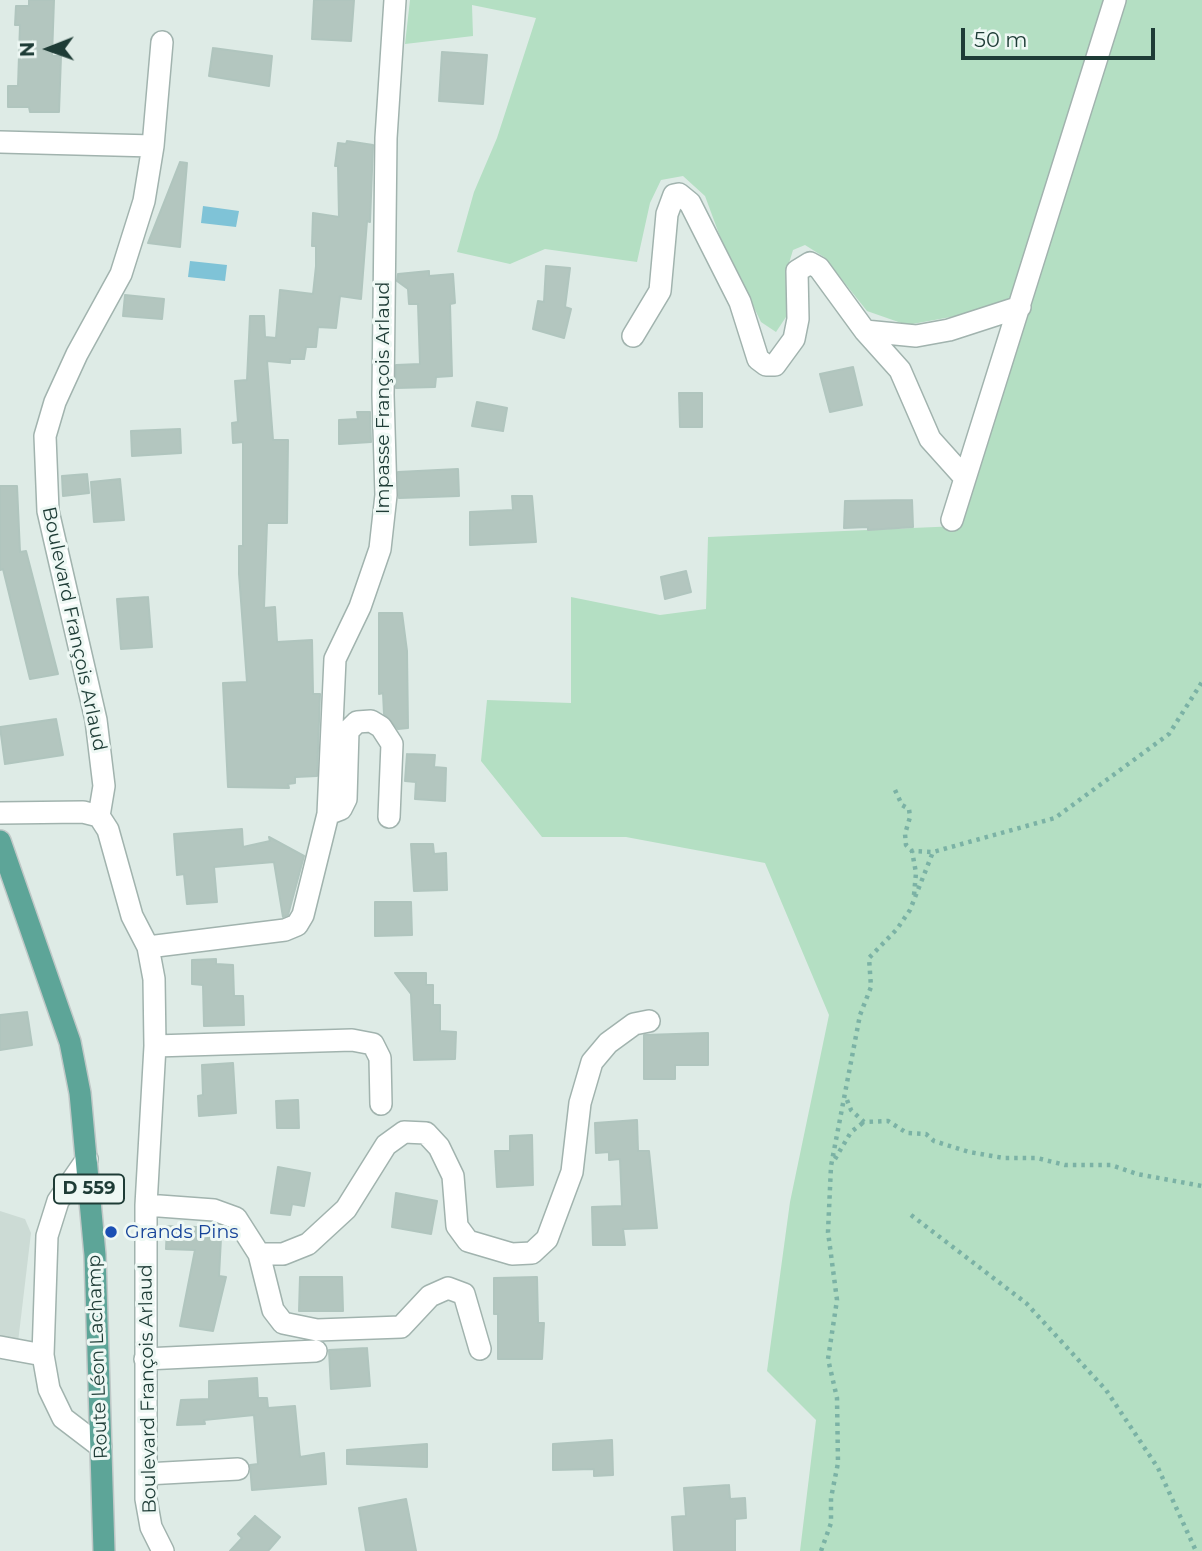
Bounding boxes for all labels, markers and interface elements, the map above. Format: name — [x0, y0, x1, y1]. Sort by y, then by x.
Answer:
north arrow — [14, 14, 84, 84]
scale bar — [964, 14, 1158, 58]
text: 50 m — [974, 27, 1028, 52]
text: N — [16, 42, 39, 57]
street label: Impasse François Arlaud — [372, 282, 394, 514]
street label: Boulevard François Arlaud — [37, 505, 111, 753]
road number: D 559 — [54, 1174, 124, 1204]
place label: Grands Pins — [125, 1221, 239, 1243]
marker: Grands Pins — [103, 1224, 119, 1240]
street label: Route Léon Lachamp — [83, 1254, 113, 1460]
street label: Boulevard François Arlaud — [134, 1264, 162, 1514]

